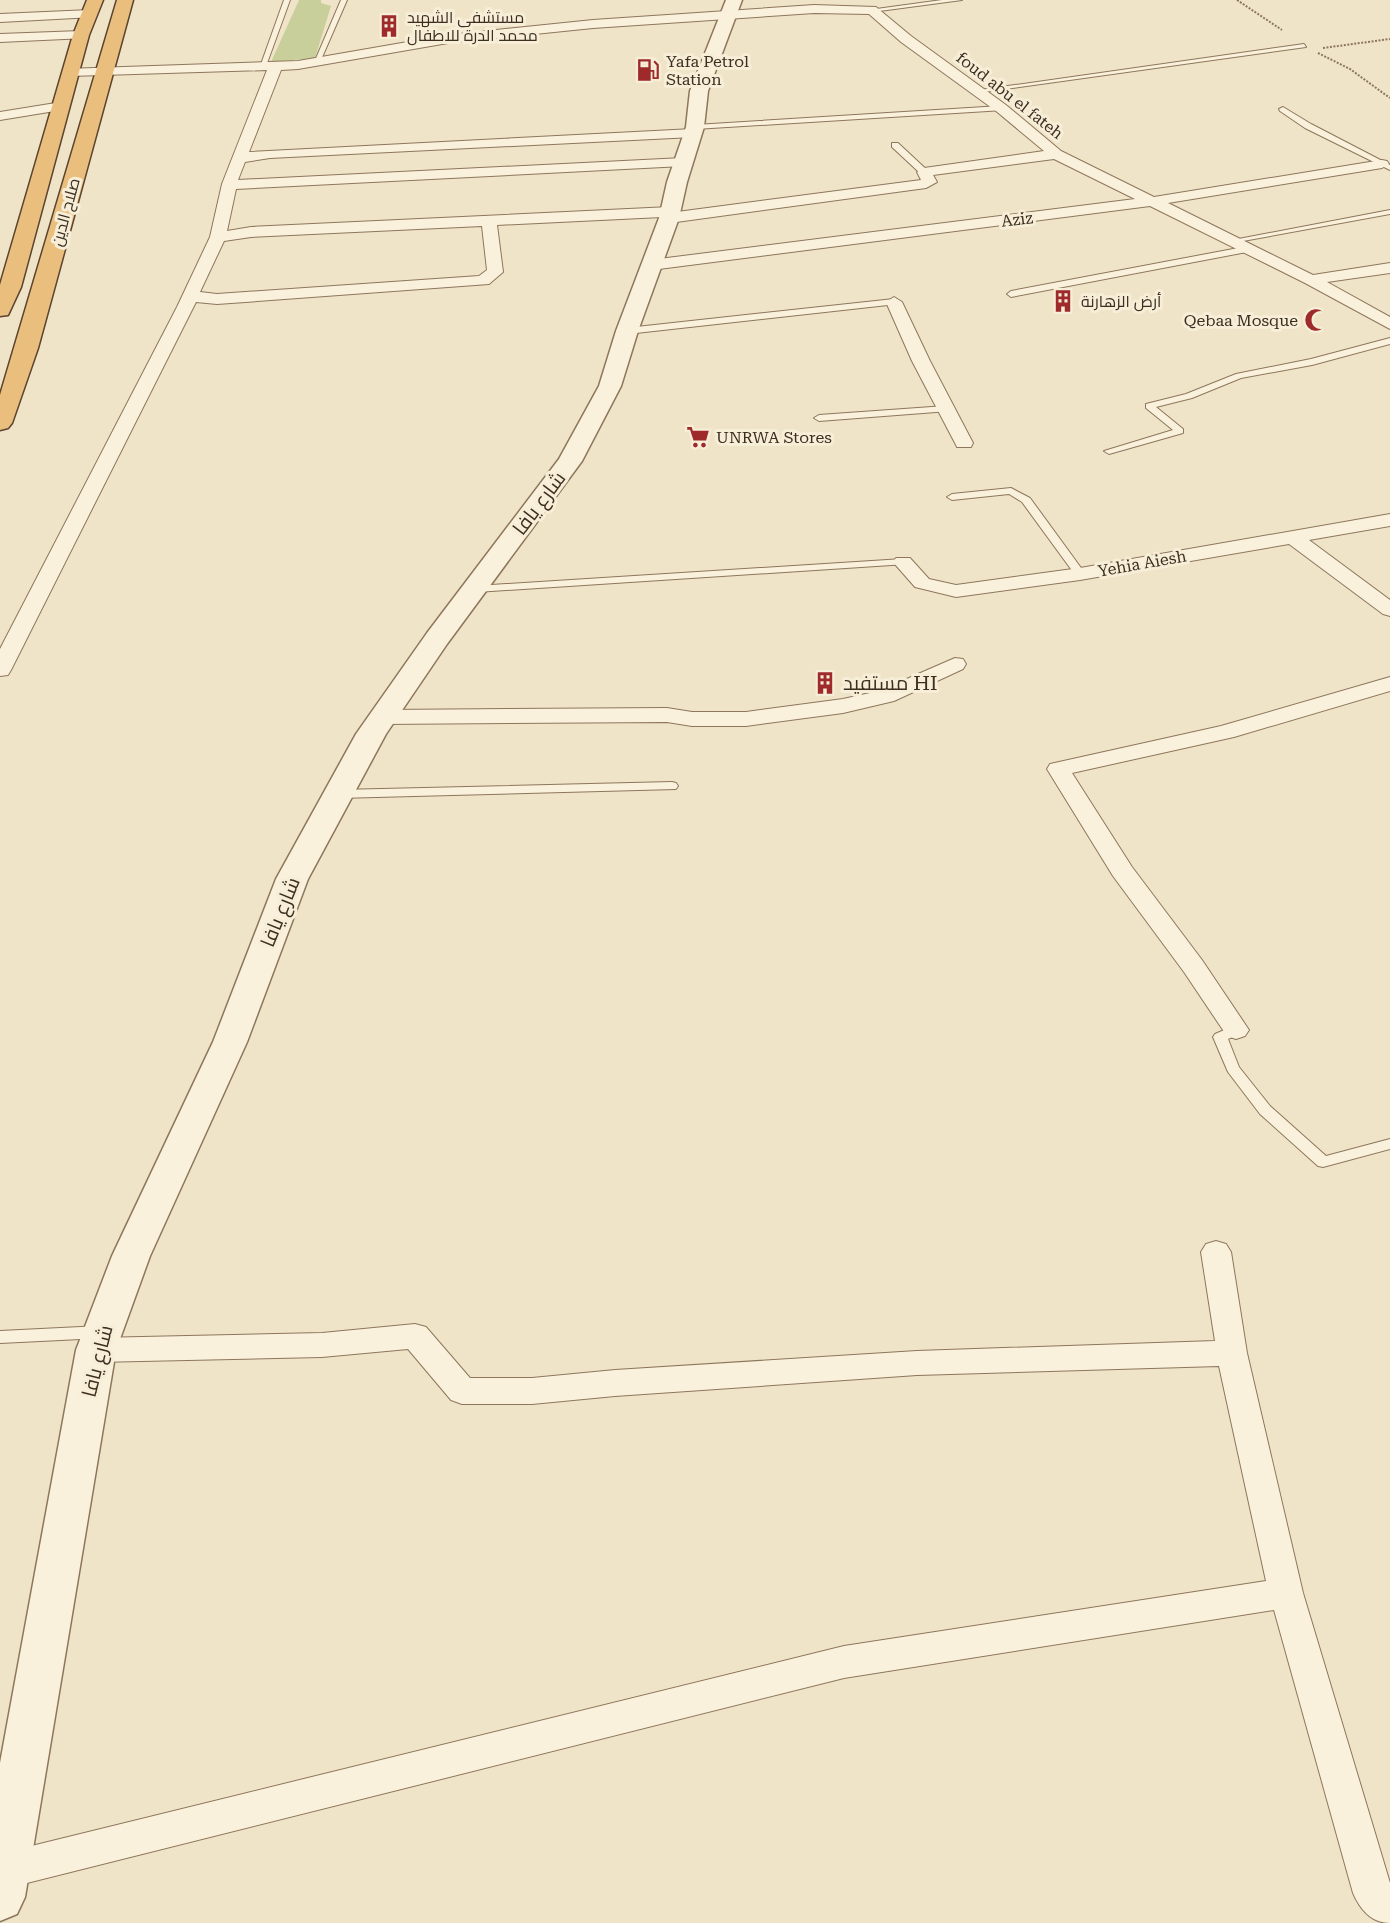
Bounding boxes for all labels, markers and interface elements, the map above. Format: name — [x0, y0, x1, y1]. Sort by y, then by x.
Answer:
place label: مستشفى الشهيد محمد الدرة للاطفال — [407, 8, 538, 46]
building icon: مستشفى الشهيد محمد الدرة للاطفال — [376, 13, 402, 39]
street label: foud abu el fateh — [953, 48, 1067, 143]
place label: Yafa Petrol Station — [666, 52, 749, 89]
fuel station icon: Yafa Petrol Station — [635, 57, 661, 83]
street label: صلاح الدين — [47, 176, 86, 249]
street label: Aziz — [1000, 208, 1034, 231]
building icon: أرض الزهارنة — [1050, 288, 1076, 314]
place label: أرض الزهارنة — [1081, 292, 1161, 312]
mosque icon: Qebaa Mosque — [1303, 307, 1329, 333]
place label: Qebaa Mosque — [1184, 311, 1298, 330]
supermarket icon: UNRWA Stores — [685, 424, 711, 450]
place label: UNRWA Stores — [716, 428, 832, 447]
street label: شارع يافا — [507, 467, 572, 541]
street label: Yehia Aiesh — [1096, 546, 1188, 581]
building icon: مستفيد HI — [812, 670, 838, 696]
place label: مستفيد HI — [843, 671, 938, 695]
street label: شارع يافا — [255, 874, 307, 951]
street label: شارع يافا — [77, 1323, 119, 1400]

